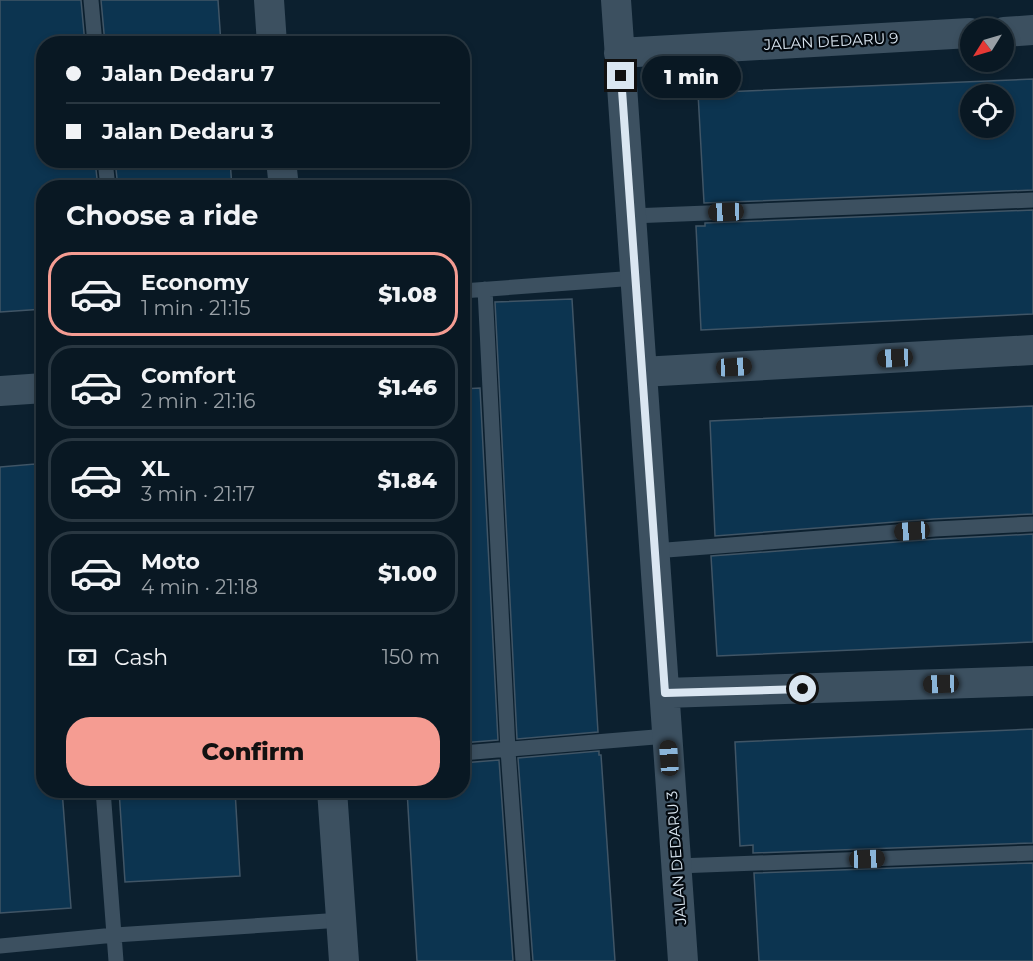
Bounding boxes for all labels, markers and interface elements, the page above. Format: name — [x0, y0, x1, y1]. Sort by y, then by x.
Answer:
north arrow — [960, 18, 1014, 72]
map controls — [960, 18, 1014, 138]
street label: JALAN DEDARU 9 — [762, 28, 899, 54]
callout: 1 min — [642, 55, 741, 97]
text: Jalan Dedaru 7 — [102, 60, 274, 87]
route end — [607, 62, 634, 89]
text: 1 min — [664, 65, 719, 89]
button: locate — [960, 84, 1014, 138]
text: Jalan Dedaru 3 — [102, 118, 274, 145]
text: Choose a ride — [66, 199, 258, 232]
car — [708, 202, 744, 222]
icon: car — [69, 267, 123, 321]
text: Economy — [141, 269, 249, 296]
text: $1.08 — [378, 281, 437, 308]
text: 1 min · 21:15 — [141, 296, 250, 320]
car — [877, 348, 913, 368]
car — [716, 357, 752, 377]
icon: car — [69, 360, 123, 414]
text: Comfort — [141, 362, 236, 389]
text: $1.46 — [378, 374, 437, 401]
text: 2 min · 21:16 — [141, 389, 255, 413]
icon: car — [69, 453, 123, 507]
text: XL — [141, 455, 170, 482]
text: $1.84 — [378, 467, 437, 494]
text: 3 min · 21:17 — [141, 482, 255, 506]
car — [893, 521, 931, 541]
icon: car — [69, 546, 123, 600]
text: Moto — [141, 548, 200, 575]
text: $1.00 — [378, 560, 437, 587]
text: 4 min · 21:18 — [141, 575, 258, 599]
icon: cash — [66, 641, 99, 674]
text: Cash — [114, 644, 168, 671]
text: 150 m — [382, 645, 440, 669]
car — [923, 674, 959, 694]
route start — [789, 675, 816, 702]
button: Confirm — [66, 717, 440, 786]
car — [659, 739, 679, 777]
street label: JALAN DEDARU 3 — [662, 790, 690, 927]
car — [849, 849, 885, 869]

